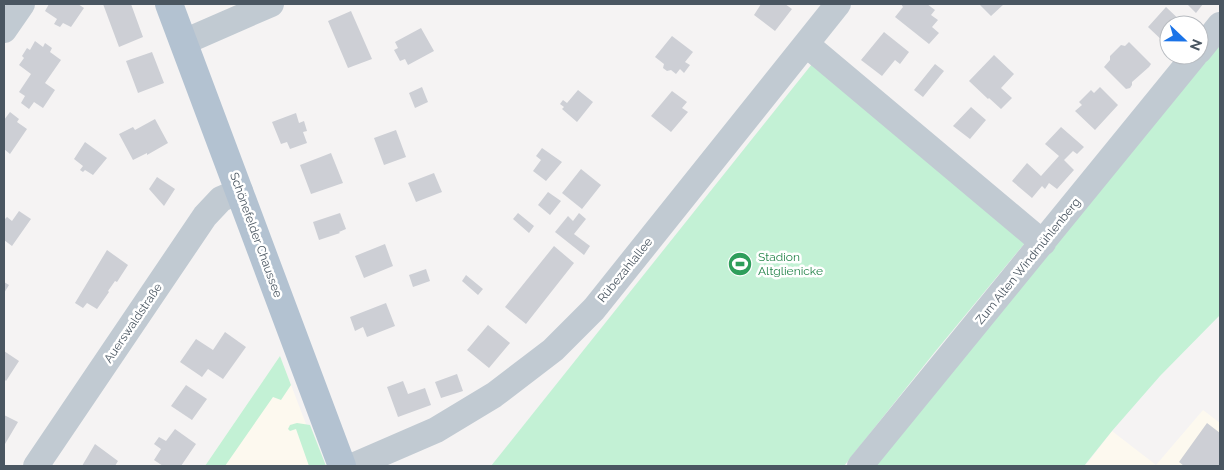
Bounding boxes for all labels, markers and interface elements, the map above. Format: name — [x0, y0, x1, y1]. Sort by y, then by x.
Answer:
north arrow — [1159, 15, 1209, 65]
text: N — [1187, 37, 1205, 53]
street label: Schönefelder Chaussee — [227, 171, 285, 299]
street label: Zum Alten Windmühlenberg — [973, 195, 1083, 327]
street label: Rübezahlallee — [595, 235, 655, 305]
place label: Stadion Altglienicke — [758, 250, 823, 278]
sports icon: Stadion Altglienicke — [727, 251, 753, 277]
street label: Auerswaldstraße — [101, 280, 165, 366]

